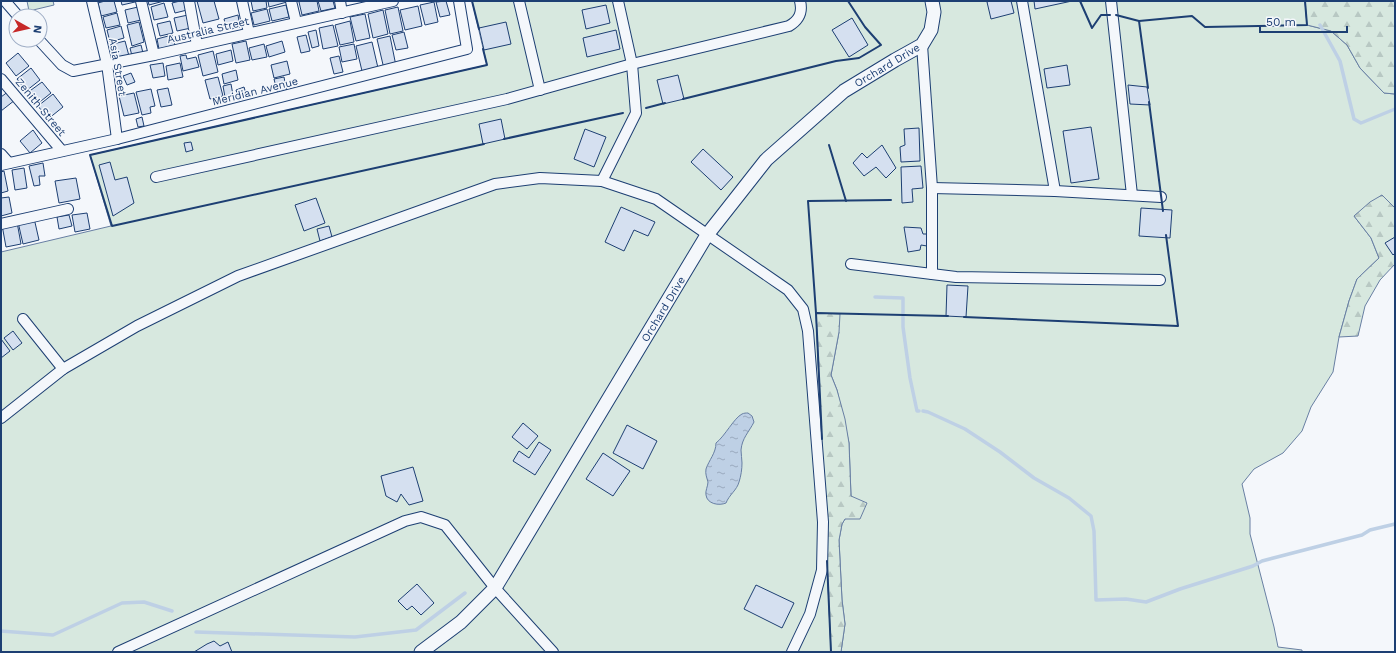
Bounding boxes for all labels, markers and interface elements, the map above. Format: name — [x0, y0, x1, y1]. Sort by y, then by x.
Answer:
north arrow — [8, 8, 48, 48]
scale bar — [1260, 8, 1347, 34]
street label: Australia Street — [166, 15, 251, 46]
text: 50 m — [1266, 15, 1296, 29]
text: N — [30, 24, 44, 34]
street label: Asia Street — [106, 37, 129, 98]
street label: Orchard Drive — [852, 41, 922, 90]
street label: Meridian Avenue — [211, 75, 299, 108]
street label: Zenith Street — [13, 76, 69, 139]
street label: Orchard Drive — [639, 274, 688, 344]

